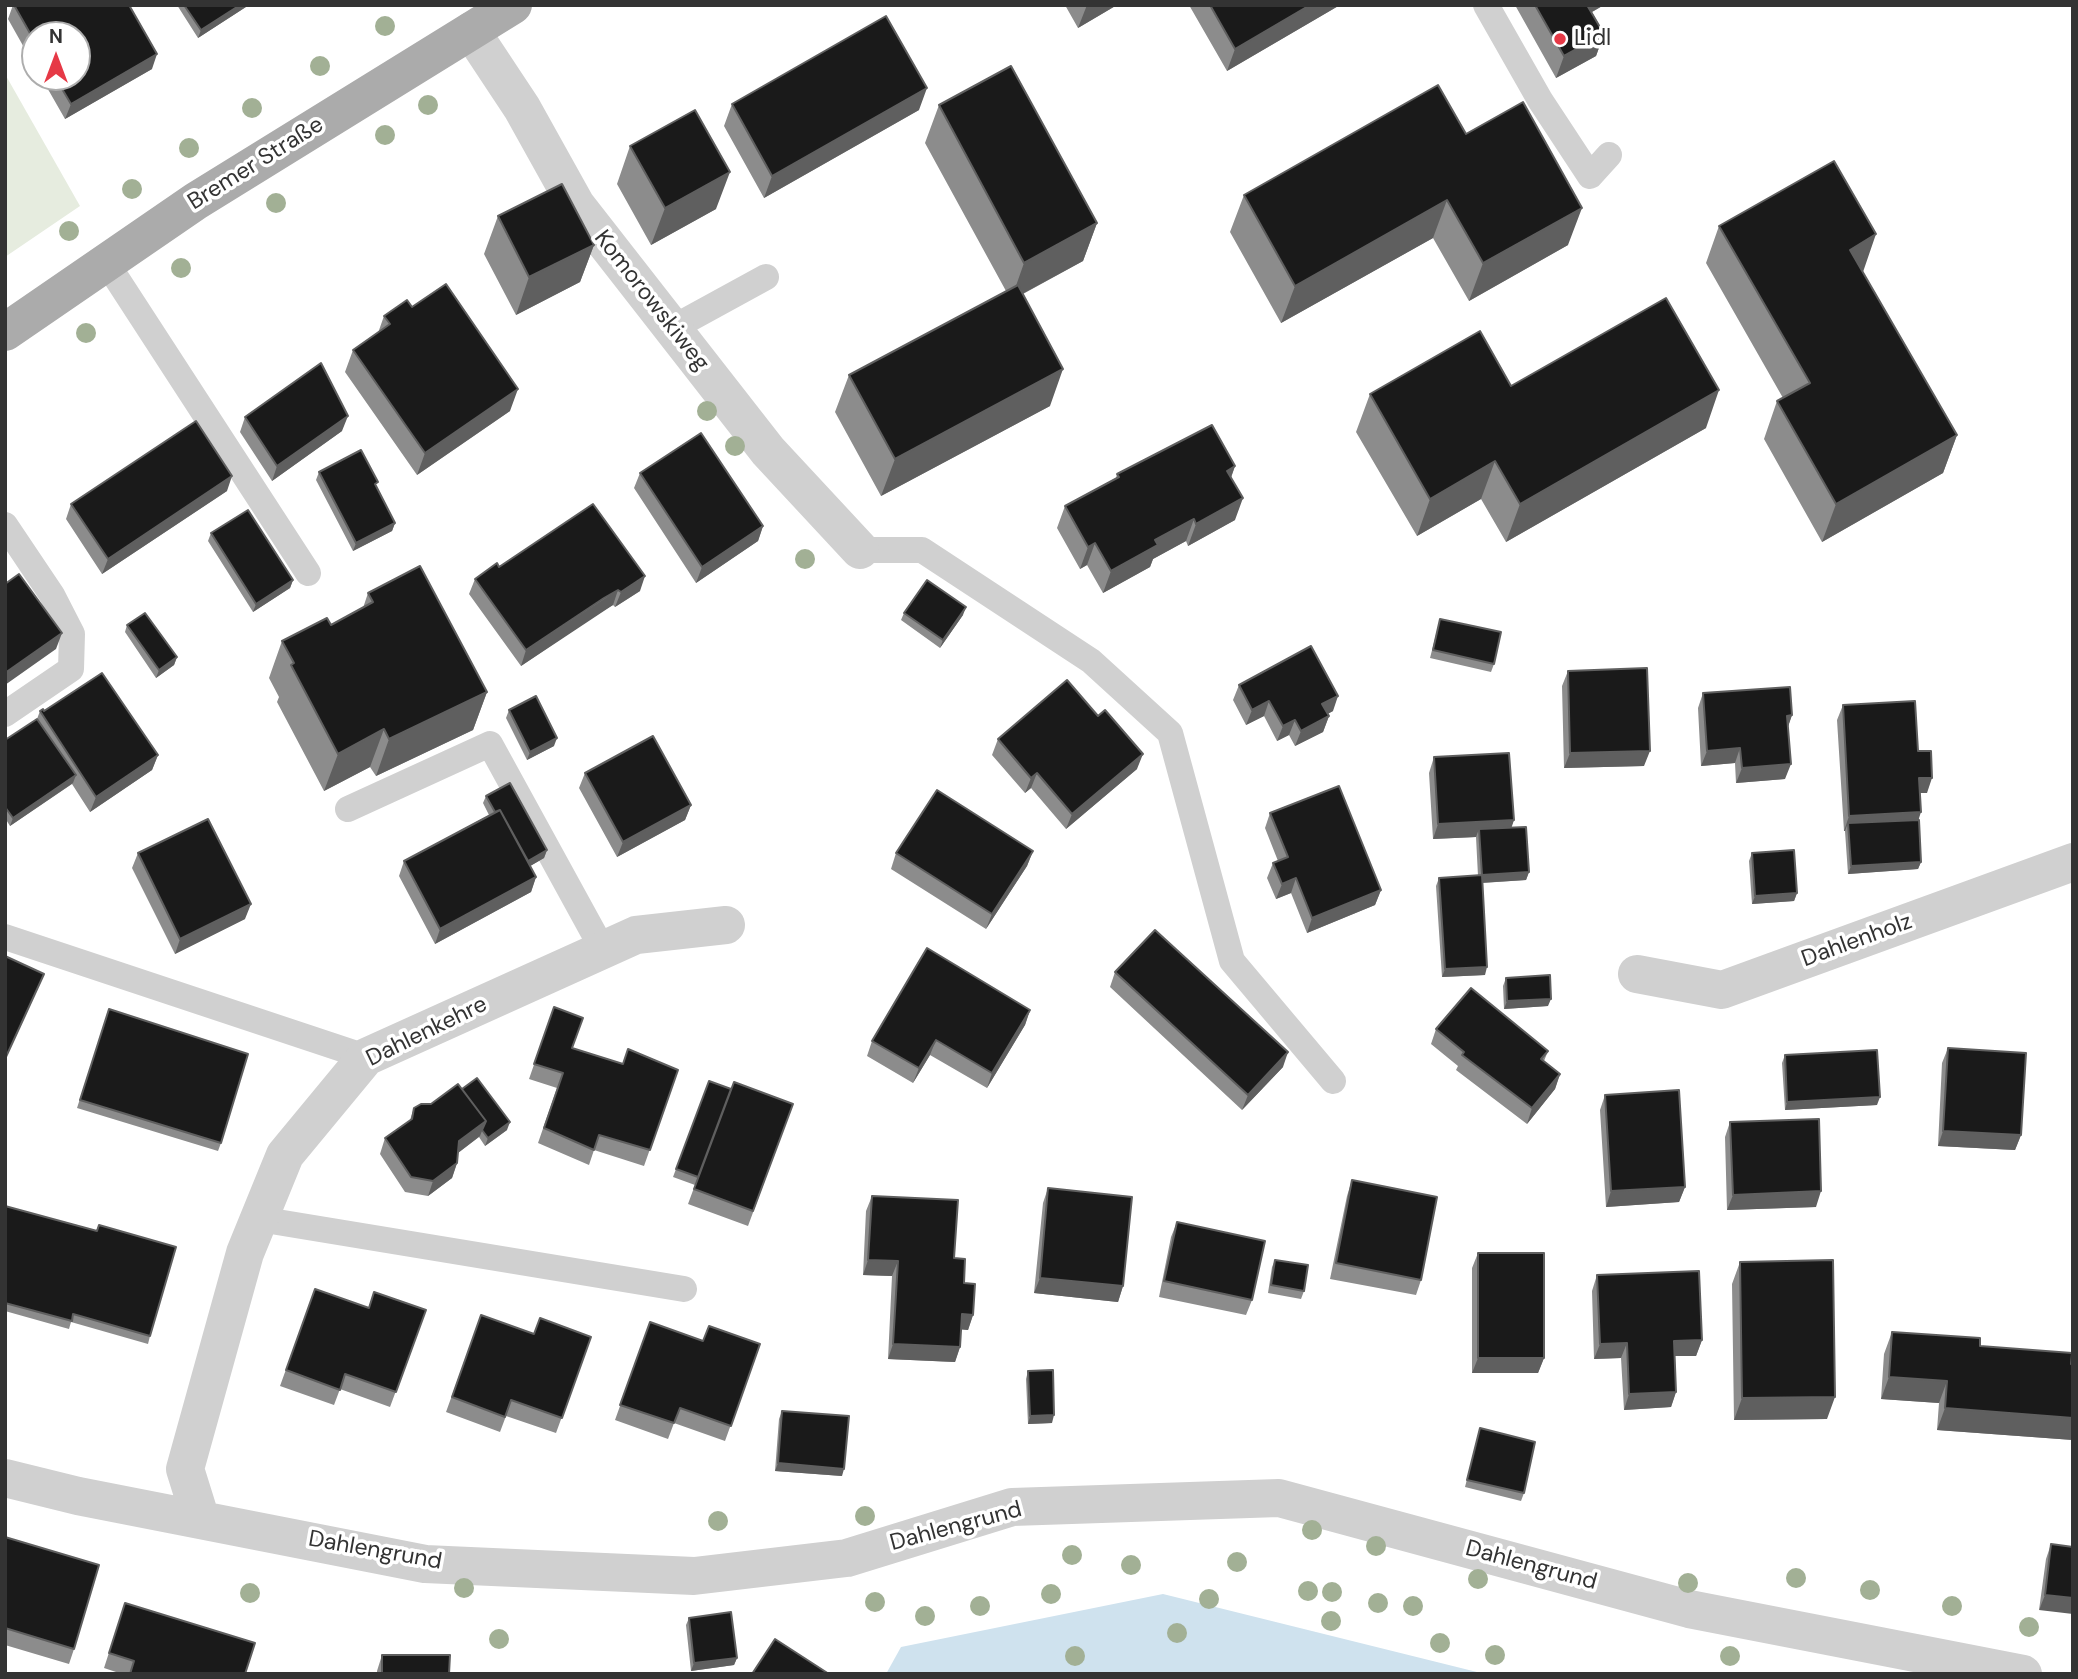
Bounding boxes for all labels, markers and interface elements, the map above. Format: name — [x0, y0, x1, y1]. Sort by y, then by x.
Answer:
north arrow — [21, 21, 91, 91]
text: N — [49, 24, 63, 49]
place label: Lidl — [1574, 25, 1611, 53]
marker: Lidl — [1552, 31, 1568, 47]
street label: Bremer Straße — [183, 111, 329, 217]
street label: Komorowskiweg — [588, 225, 714, 377]
street label: Dahlenholz — [1798, 908, 1916, 974]
street label: Dahlenkehre — [362, 991, 492, 1073]
street label: Dahlengrund — [887, 1496, 1025, 1558]
street label: Dahlengrund — [306, 1526, 444, 1576]
street label: Dahlengrund — [1462, 1535, 1600, 1597]

